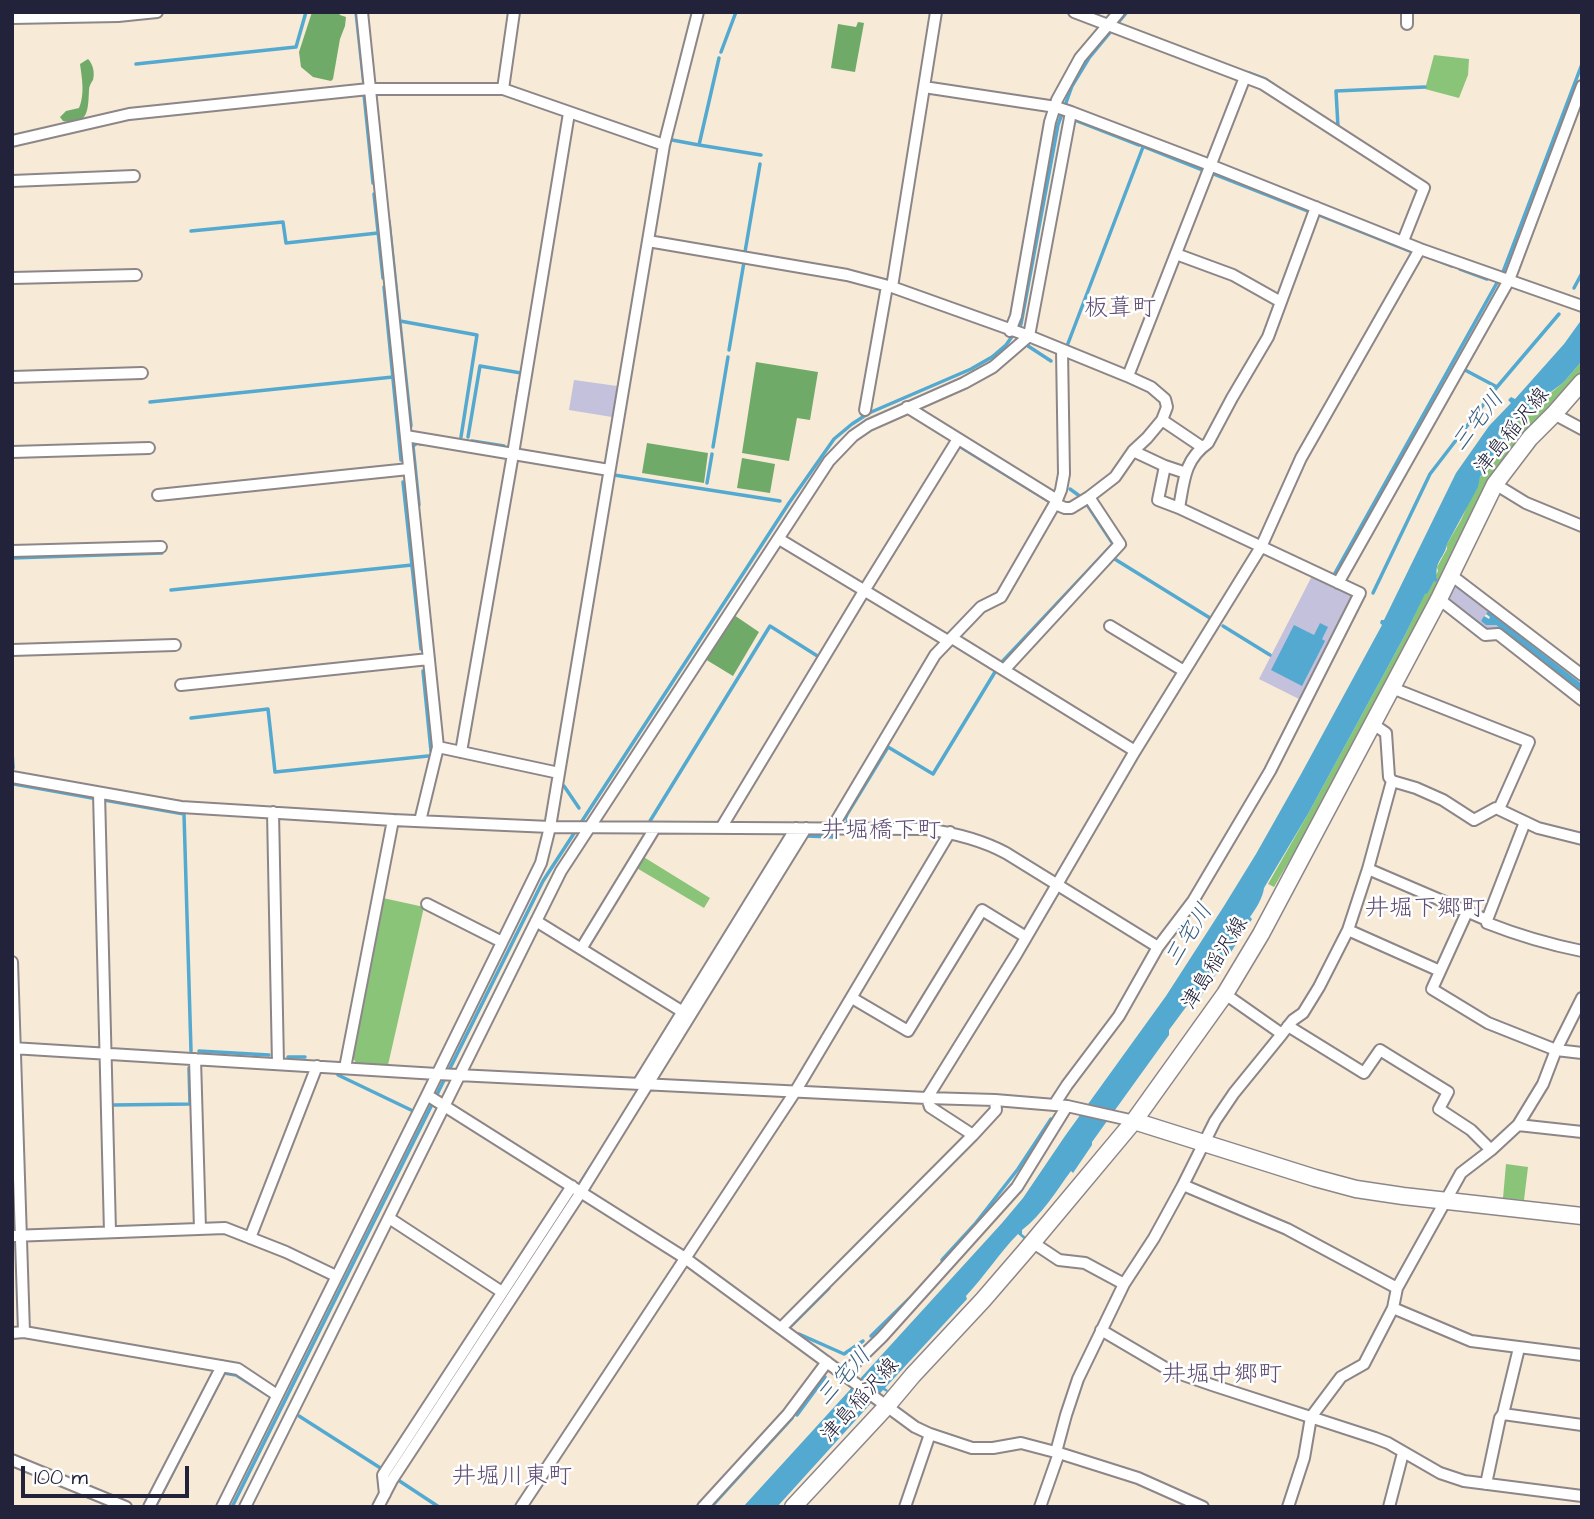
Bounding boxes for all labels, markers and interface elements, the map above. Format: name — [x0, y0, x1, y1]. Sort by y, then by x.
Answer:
district label: 板葺町 — [1084, 296, 1156, 324]
street label: 津島稲沢線 — [1470, 383, 1556, 481]
water label: 三宅川 — [1447, 386, 1511, 458]
district label: 井堀橋下町 — [821, 818, 941, 846]
district label: 井堀下郷町 — [1365, 896, 1485, 924]
water label: 三宅川 — [1160, 899, 1220, 973]
street label: 津島稲沢線 — [1177, 913, 1255, 1015]
water label: 三宅川 — [812, 1343, 878, 1413]
street label: 津島稲沢線 — [817, 1354, 905, 1448]
district label: 井堀中郷町 — [1162, 1362, 1282, 1390]
scale bar — [24, 1452, 192, 1496]
text: 100 m — [34, 1463, 88, 1492]
district label: 井堀川東町 — [452, 1464, 572, 1492]

